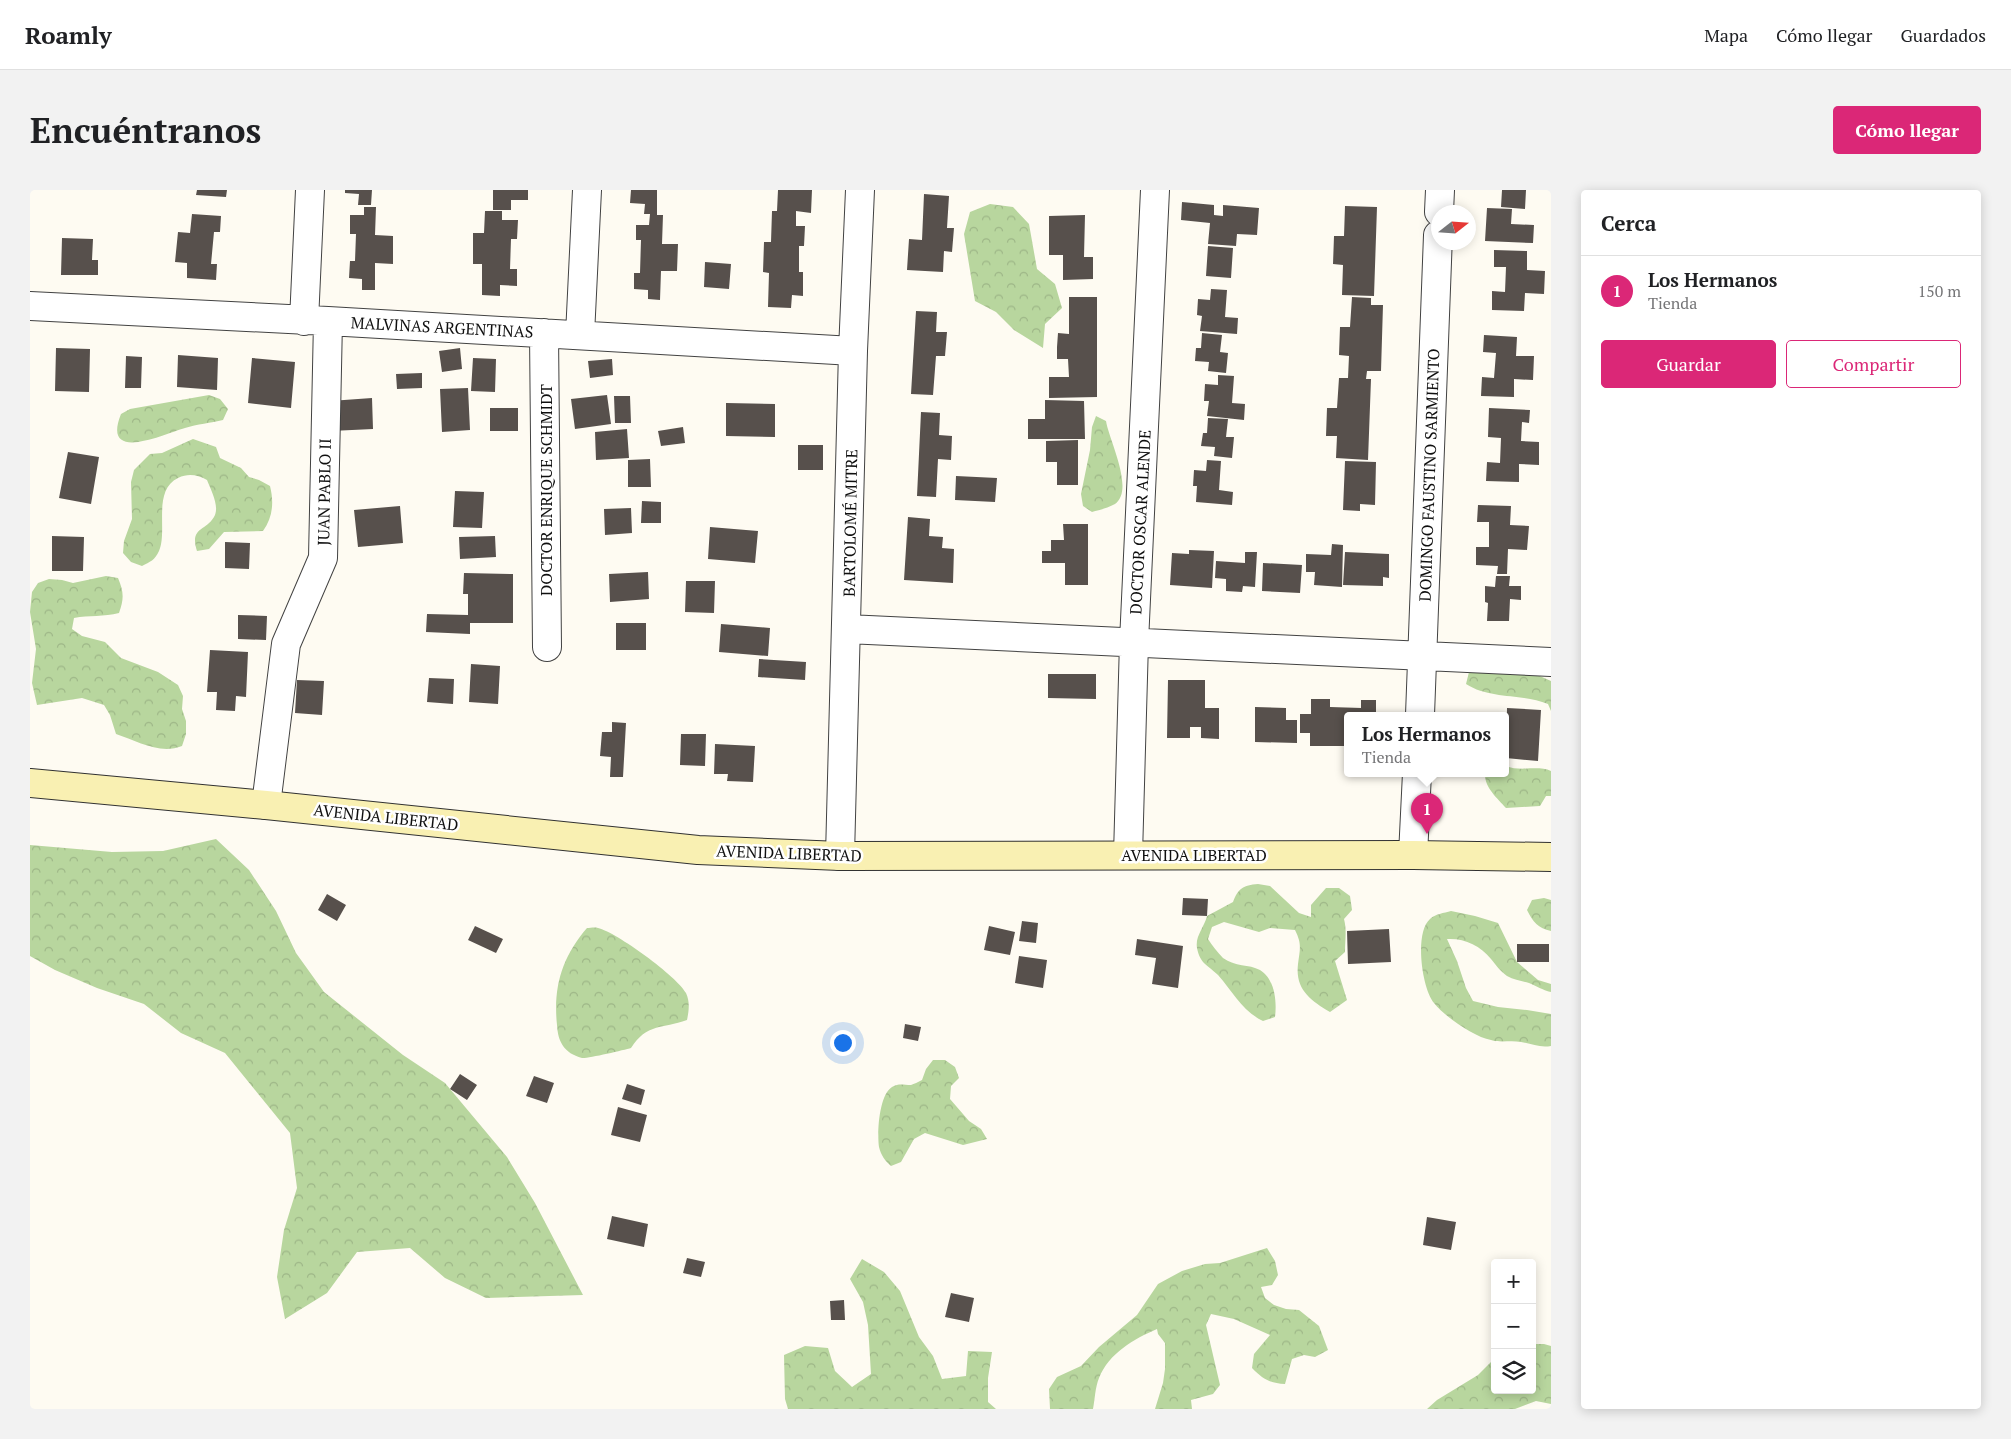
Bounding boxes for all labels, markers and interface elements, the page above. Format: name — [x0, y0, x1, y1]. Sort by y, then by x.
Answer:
text: Roamly — [25, 19, 112, 51]
text: Mapa — [1704, 23, 1748, 47]
text: Cómo llegar — [1776, 23, 1872, 47]
text: Guardados — [1900, 23, 1986, 47]
button: Cómo llegar — [1833, 106, 1981, 154]
text: Encuéntranos — [30, 107, 261, 153]
north arrow — [1431, 205, 1476, 250]
text: Cerca — [1601, 209, 1656, 237]
text: Los Hermanos — [1648, 267, 1777, 292]
text: 1 — [1612, 280, 1622, 302]
text: 150 m — [1918, 280, 1961, 302]
text: Tienda — [1648, 292, 1697, 314]
street label: MALVINAS ARGENTINAS — [350, 311, 534, 343]
button: Guardar — [1601, 340, 1776, 388]
button: Compartir — [1786, 340, 1961, 388]
street label: DOMINGO FAUSTINO SARMIENTO — [1414, 348, 1444, 602]
street label: DOCTOR ENRIQUE SCHMIDT — [535, 384, 557, 596]
street label: DOCTOR OSCAR ALENDE — [1124, 429, 1156, 615]
street label: JUAN PABLO II — [312, 438, 336, 546]
street label: BARTOLOMÉ MITRE — [838, 449, 862, 597]
popup — [1344, 712, 1509, 777]
text: Los Hermanos — [1362, 721, 1491, 746]
text: Tienda — [1362, 746, 1411, 768]
pin: 1 — [1411, 793, 1443, 834]
street label: AVENIDA LIBERTAD — [312, 798, 460, 836]
street label: AVENIDA LIBERTAD — [716, 839, 862, 867]
street label: AVENIDA LIBERTAD — [1121, 844, 1267, 866]
your location — [830, 1030, 856, 1056]
map controls — [1491, 1259, 1536, 1394]
button: + — [1491, 1259, 1536, 1304]
button: − — [1491, 1304, 1536, 1349]
button: layers — [1491, 1349, 1536, 1394]

